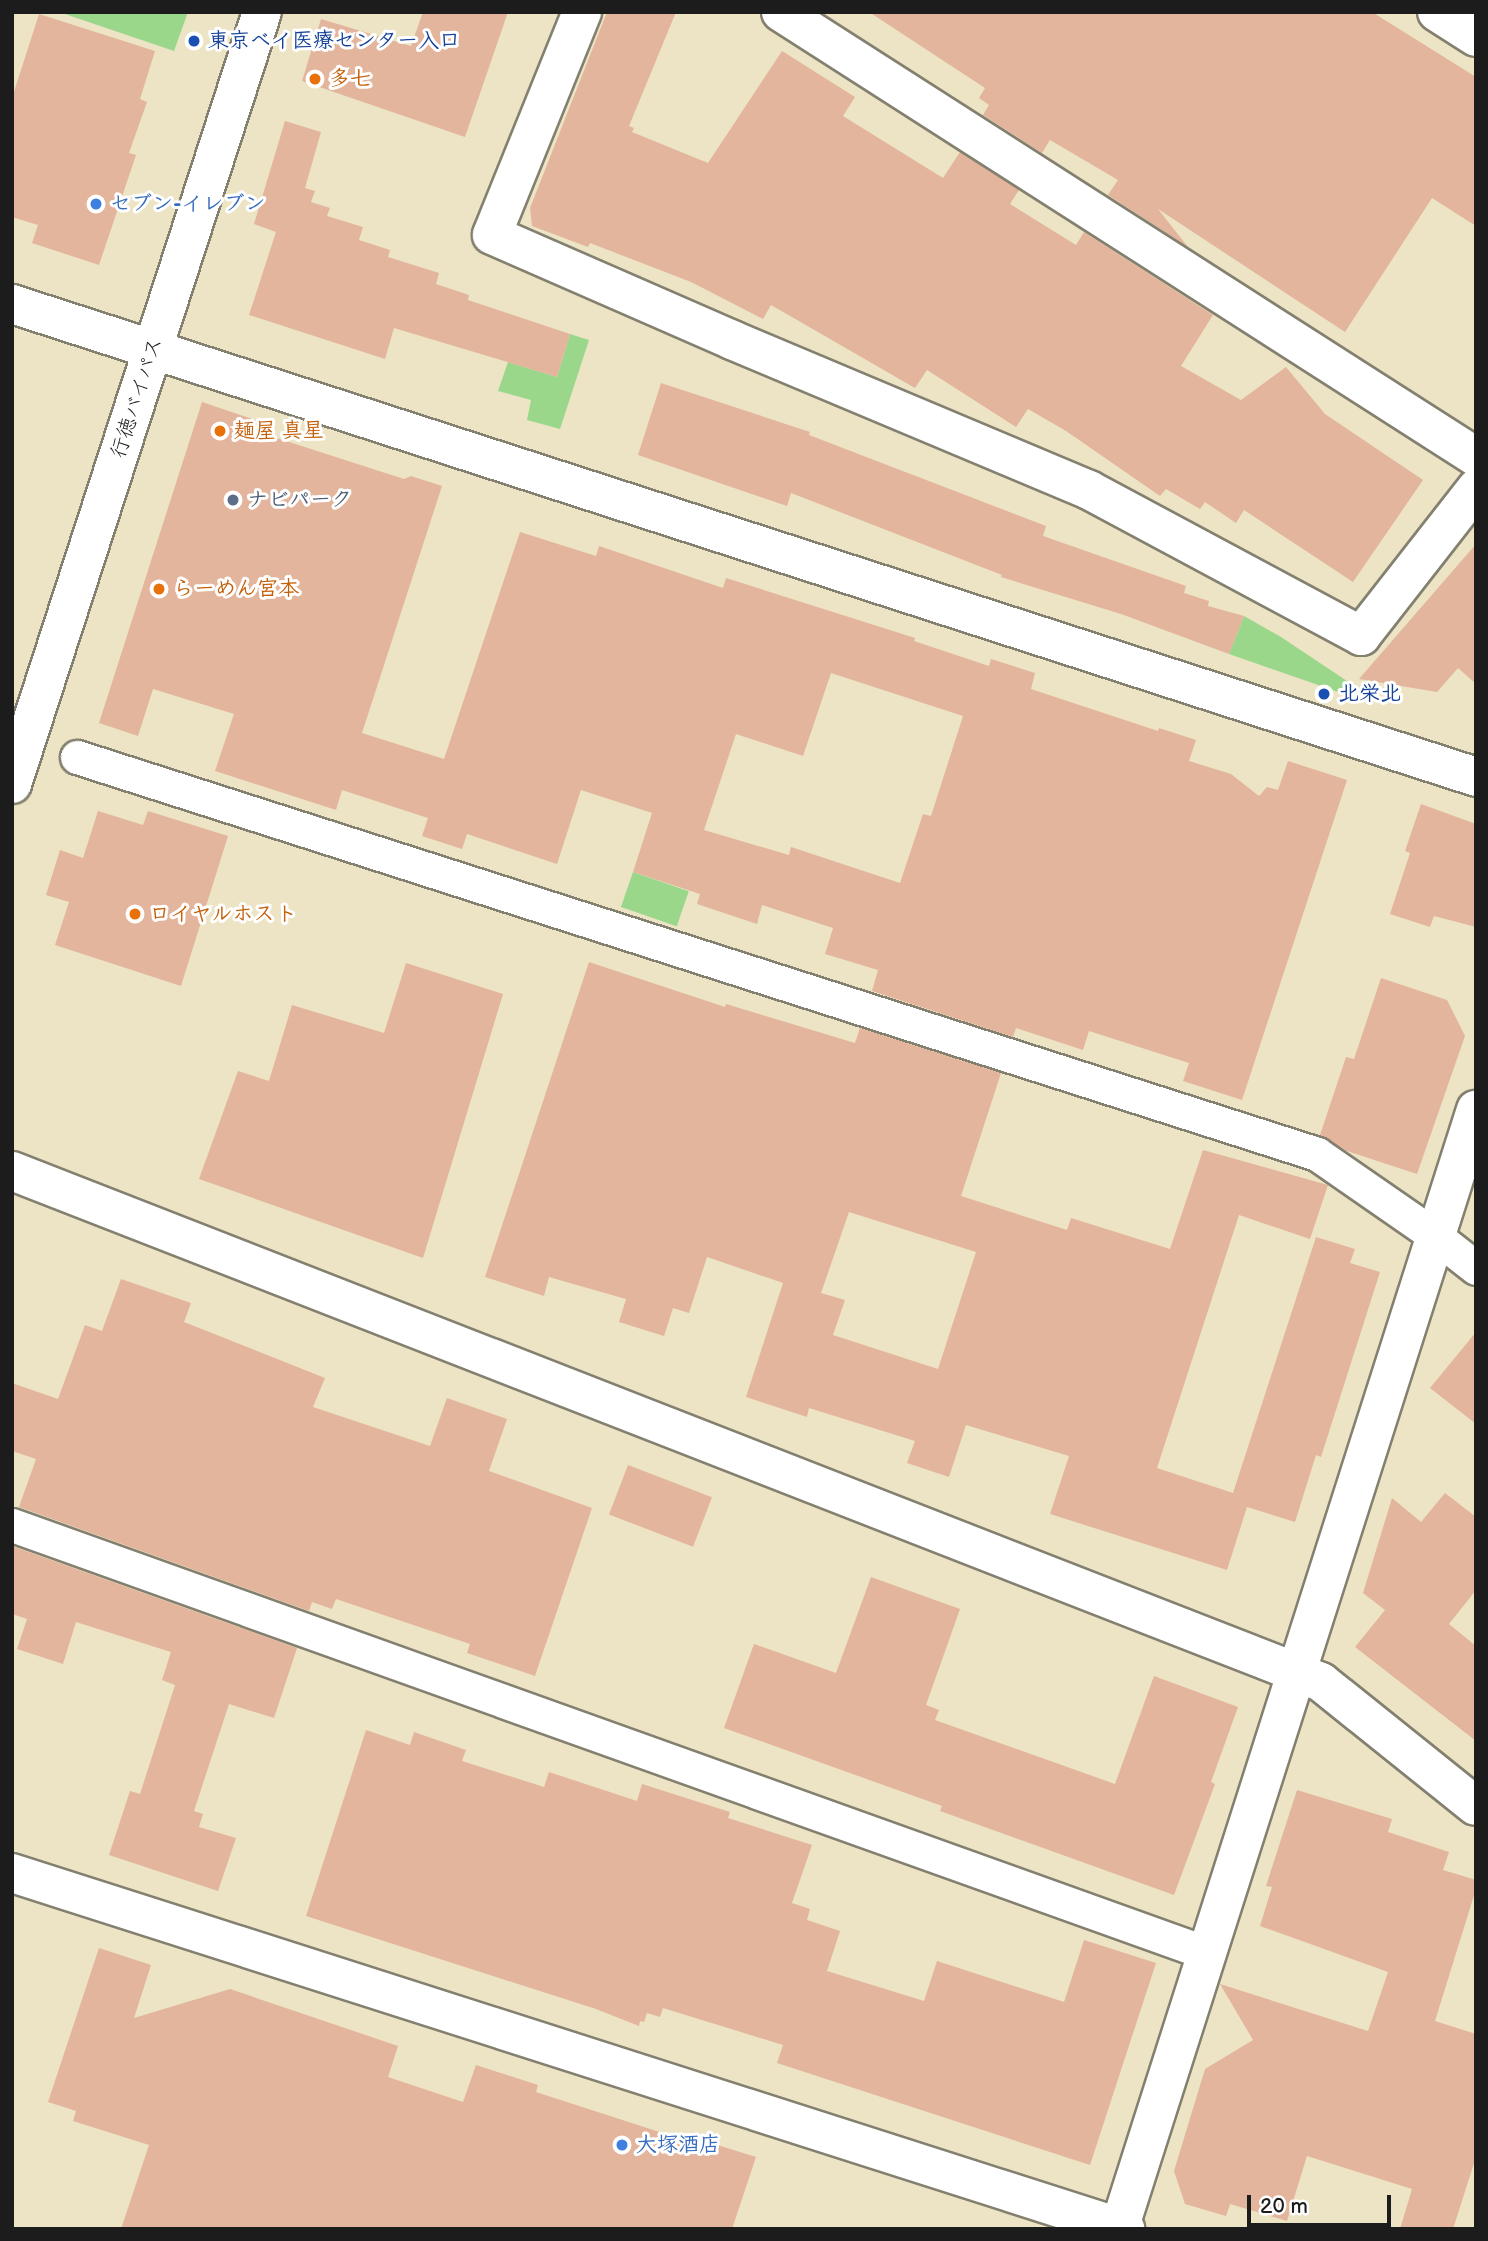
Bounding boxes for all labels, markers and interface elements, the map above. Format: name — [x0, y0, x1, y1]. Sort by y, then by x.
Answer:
place label: 東京ベイ医療センター入口 — [208, 28, 460, 54]
marker: 東京ベイ医療センター入口 — [186, 33, 202, 49]
place label: 多七 — [329, 66, 371, 92]
marker: 多七 — [307, 71, 323, 87]
place label: セブン-イレブン — [110, 191, 266, 217]
marker: セブン-イレブン — [88, 196, 104, 212]
street label: 行徳バイパス — [106, 334, 168, 462]
place label: 麺屋 真星 — [234, 418, 324, 444]
marker: 麺屋 真星 — [212, 423, 228, 439]
place label: ナビパーク — [247, 487, 352, 513]
marker: ナビパーク — [225, 492, 241, 508]
place label: らーめん宮本 — [173, 576, 299, 602]
marker: らーめん宮本 — [151, 581, 167, 597]
place label: 北栄北 — [1338, 681, 1401, 707]
marker: 北栄北 — [1316, 686, 1332, 702]
place label: ロイヤルホスト — [149, 901, 296, 927]
marker: ロイヤルホスト — [127, 906, 143, 922]
place label: 大塚酒店 — [636, 2132, 720, 2158]
marker: 大塚酒店 — [614, 2137, 630, 2153]
scale bar — [1250, 2182, 1394, 2226]
text: 20 m — [1260, 2194, 1308, 2219]

